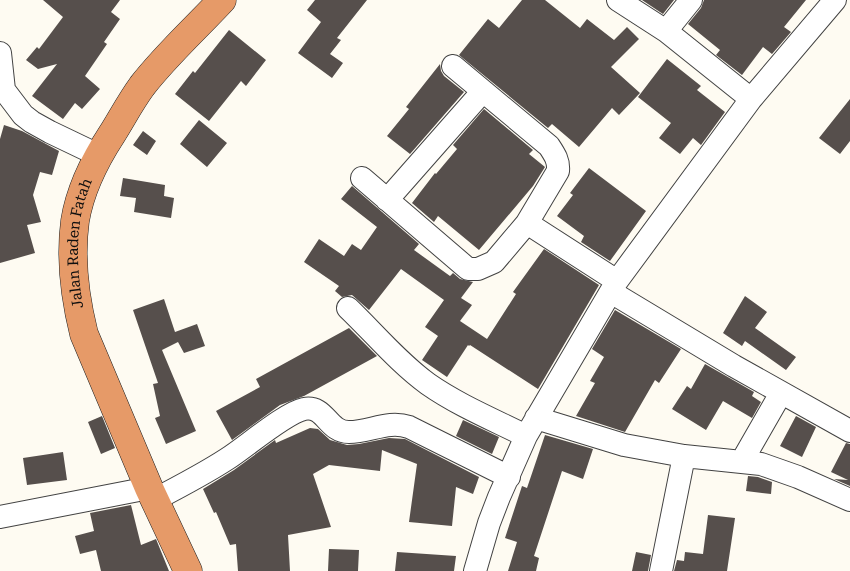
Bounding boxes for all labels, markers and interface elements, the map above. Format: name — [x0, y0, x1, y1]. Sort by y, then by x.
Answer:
street label: Jalan Raden Fatah — [64, 175, 96, 310]

